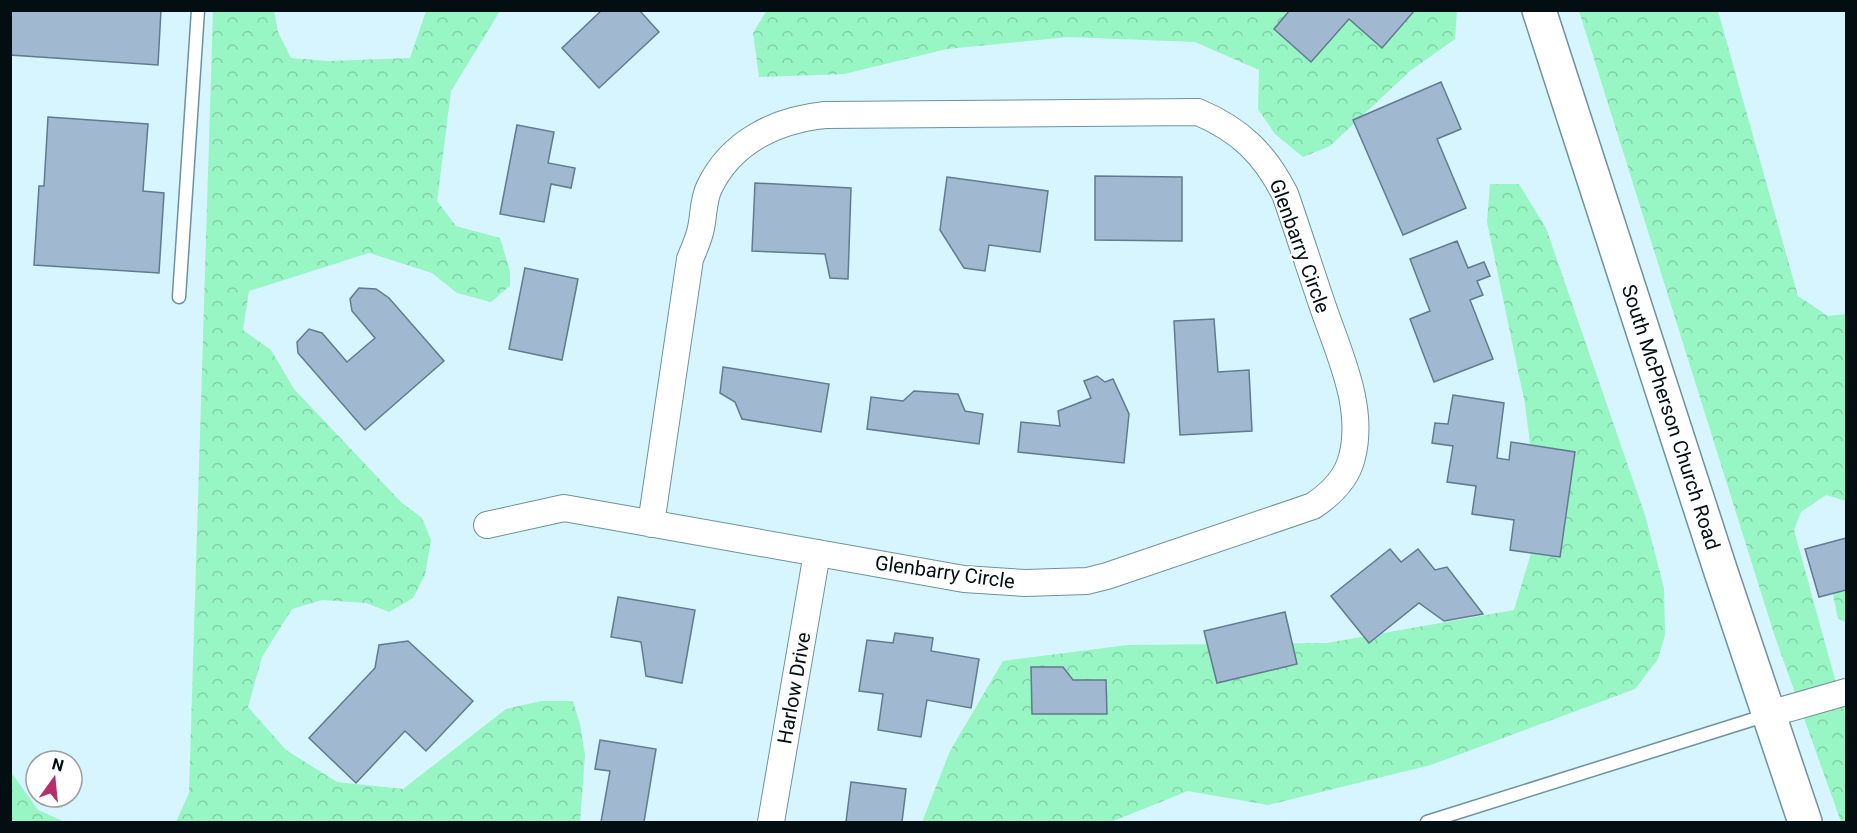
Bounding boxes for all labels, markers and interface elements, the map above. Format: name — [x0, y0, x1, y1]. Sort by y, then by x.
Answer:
street label: Glenbarry Circle — [1265, 176, 1335, 316]
street label: South McPherson Church Road — [1617, 281, 1725, 553]
street label: Glenbarry Circle — [874, 550, 1016, 594]
street label: Harlow Drive — [772, 630, 816, 746]
north arrow — [24, 749, 84, 809]
text: N — [50, 754, 66, 776]

